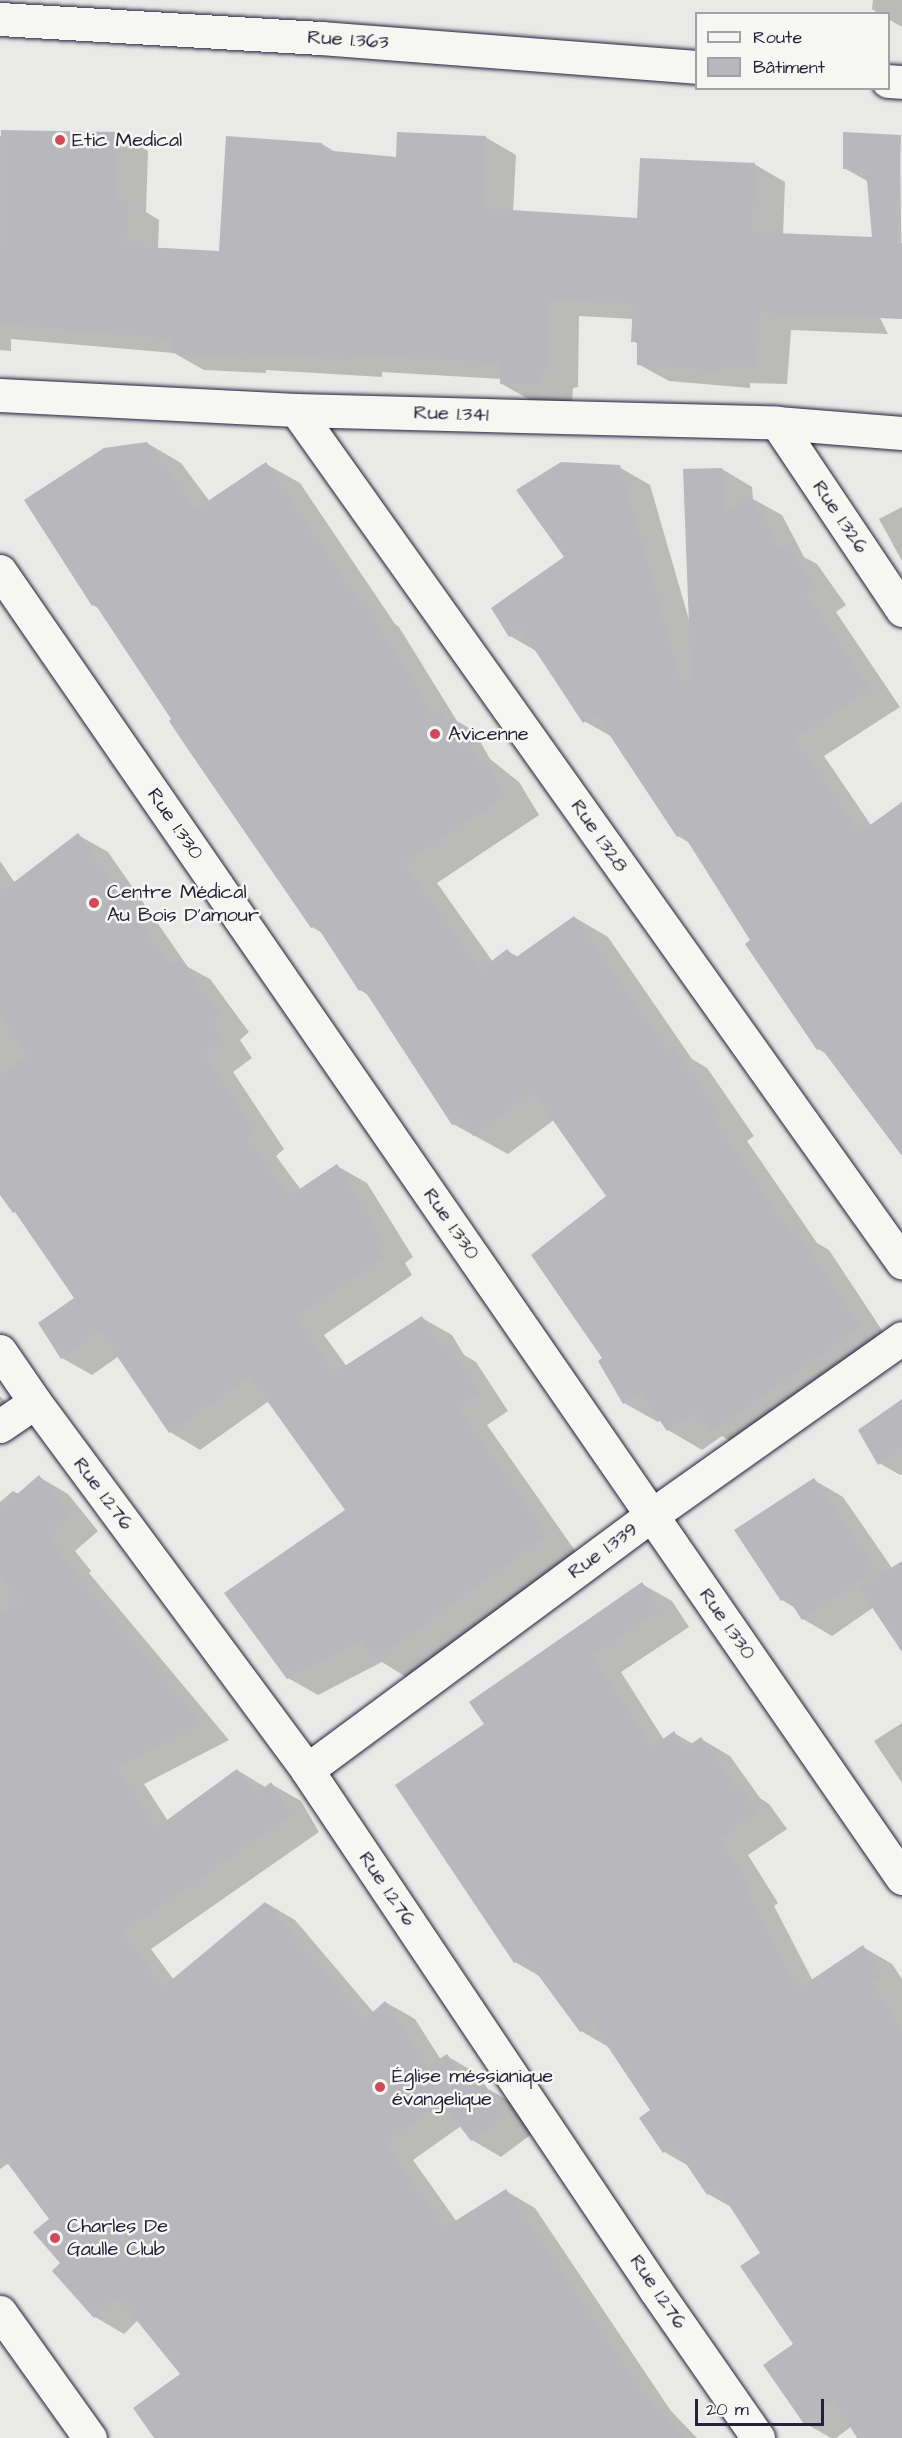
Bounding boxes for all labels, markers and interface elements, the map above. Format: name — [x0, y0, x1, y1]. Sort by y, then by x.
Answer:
legend — [695, 12, 890, 90]
street label: Rue 1.363 — [307, 25, 389, 55]
text: Route — [753, 25, 802, 50]
text: Bâtiment — [753, 55, 825, 80]
place label: Etic Medical — [72, 128, 182, 152]
marker: Etic Medical — [53, 133, 67, 147]
street label: Rue 1.341 — [413, 401, 489, 427]
street label: Rue 1.326 — [807, 476, 873, 558]
place label: Avicenne — [448, 722, 529, 746]
marker: Avicenne — [426, 725, 444, 743]
street label: Rue 1.330 — [142, 784, 208, 864]
street label: Rue 1.328 — [565, 795, 633, 877]
place label: Centre Médical Au Bois D'amour — [107, 880, 259, 927]
marker: Centre Médical Au Bois D'amour — [85, 894, 103, 912]
street label: Rue 1.330 — [418, 1184, 484, 1264]
street label: Rue 1.276 — [68, 1453, 138, 1535]
street label: Rue 1.339 — [563, 1518, 643, 1584]
street label: Rue 1.330 — [694, 1584, 760, 1664]
street label: Rue 1.276 — [353, 1847, 421, 1931]
place label: Église méssianique évangelique — [392, 2064, 553, 2111]
marker: Église méssianique évangelique — [373, 2080, 387, 2094]
place label: Charles De Gaulle Club — [67, 2214, 168, 2261]
marker: Charles De Gaulle Club — [48, 2231, 62, 2245]
street label: Rue 1.276 — [624, 2250, 692, 2334]
scale bar — [698, 2387, 827, 2425]
text: 20 m — [706, 2397, 749, 2422]

